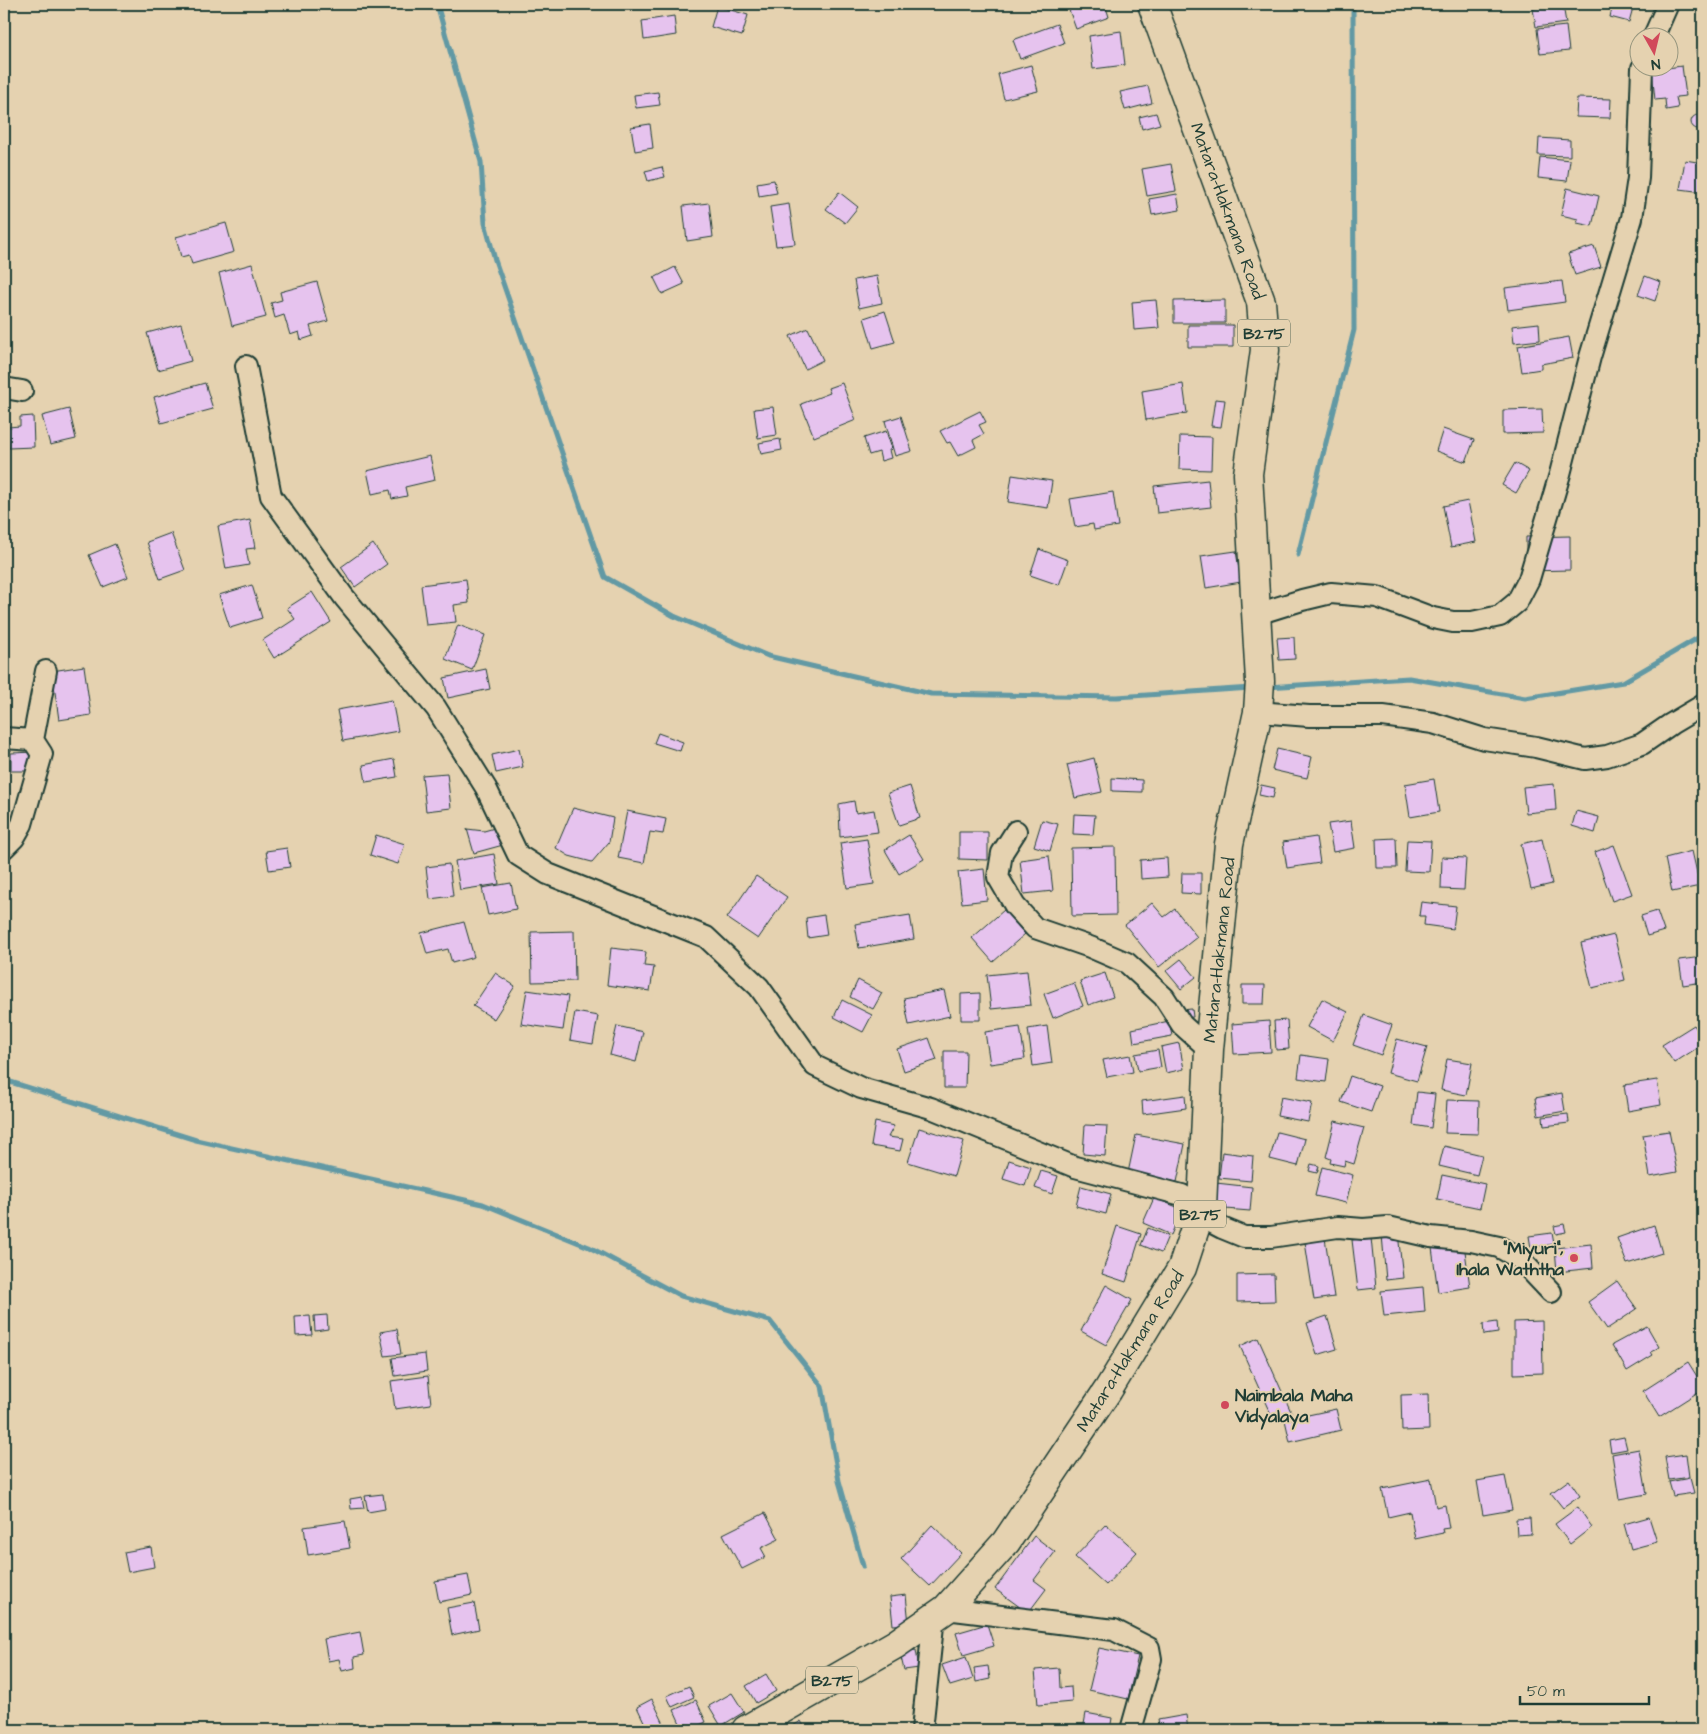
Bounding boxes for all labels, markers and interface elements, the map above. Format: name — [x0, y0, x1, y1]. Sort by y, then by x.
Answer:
north arrow — [1630, 28, 1680, 78]
text: N — [1650, 53, 1661, 74]
street label: Matara-Hakmana Road — [1184, 119, 1271, 303]
road number: B275 — [1238, 319, 1290, 346]
street label: Matara-Hakmana Road — [1197, 856, 1242, 1044]
road number: B275 — [1174, 1200, 1226, 1228]
place label: "Miyuri", Ihala Waththa — [1456, 1236, 1565, 1282]
marker: "Miyuri", Ihala Waththa — [1568, 1252, 1580, 1264]
street label: Matara-Hakmana Road — [1070, 1266, 1190, 1437]
place label: Naimbala Maha Vidyalaya — [1234, 1383, 1354, 1430]
marker: Naimbala Maha Vidyalaya — [1219, 1399, 1231, 1411]
road number: B275 — [806, 1666, 858, 1694]
scale bar — [1520, 1674, 1648, 1706]
text: 50 m — [1527, 1681, 1565, 1702]

